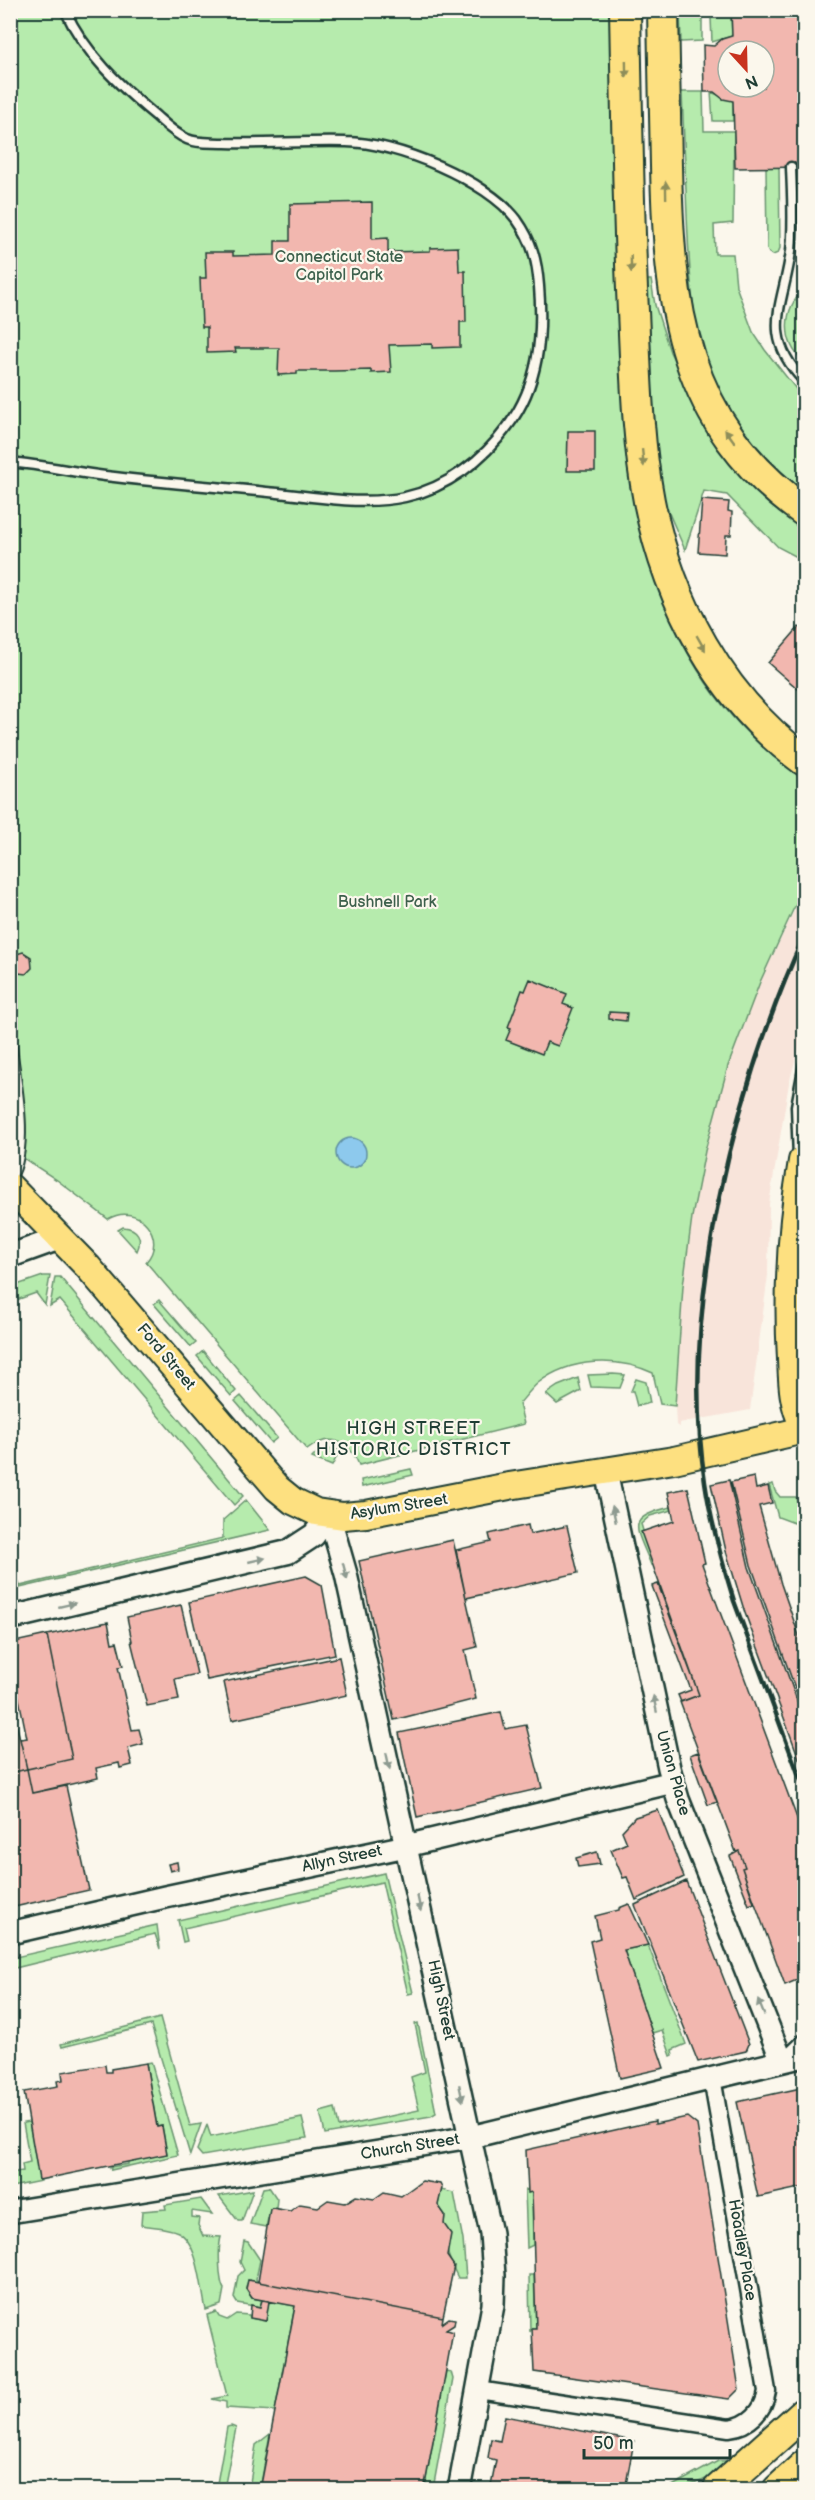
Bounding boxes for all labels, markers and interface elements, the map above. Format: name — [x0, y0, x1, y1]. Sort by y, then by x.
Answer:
north arrow — [716, 39, 776, 99]
one-way arrow — [621, 59, 631, 78]
text: N — [742, 70, 760, 93]
one-way arrow — [662, 181, 671, 200]
park label: Connecticut State Capitol Park — [275, 248, 404, 285]
one-way arrow — [626, 254, 635, 273]
one-way arrow — [724, 428, 736, 444]
one-way arrow — [639, 449, 648, 468]
one-way arrow — [696, 635, 706, 652]
park label: Bushnell Park — [338, 893, 437, 912]
street label: Ford Street — [133, 1320, 199, 1394]
district label: HIGH STREET HISTORIC DISTRICT — [316, 1418, 512, 1460]
street label: Asylum Street — [349, 1490, 449, 1524]
one-way arrow — [609, 1504, 618, 1523]
one-way arrow — [248, 1554, 266, 1564]
one-way arrow — [341, 1562, 350, 1580]
one-way arrow — [58, 1600, 77, 1609]
one-way arrow — [650, 1695, 659, 1714]
street label: Union Place — [652, 1728, 694, 1818]
one-way arrow — [383, 1752, 393, 1770]
street label: Allyn Street — [300, 1841, 384, 1877]
one-way arrow — [415, 1893, 424, 1912]
street label: High Street — [423, 1958, 459, 2042]
one-way arrow — [755, 1998, 765, 2016]
one-way arrow — [457, 2084, 466, 2103]
street label: Church Street — [359, 2130, 461, 2164]
street label: Hoadley Place — [724, 2198, 760, 2303]
scale bar — [584, 2422, 730, 2460]
text: 50 m — [593, 2433, 634, 2454]

